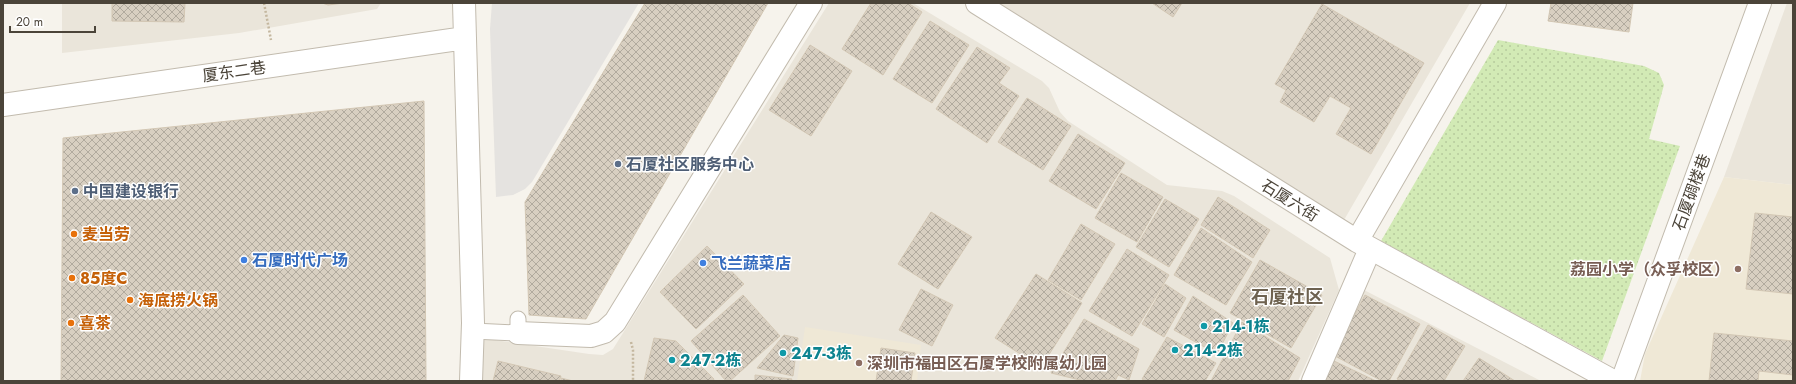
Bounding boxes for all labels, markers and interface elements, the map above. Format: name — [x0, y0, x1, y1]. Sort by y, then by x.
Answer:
scale bar — [10, 8, 95, 34]
text: 20 m — [16, 13, 43, 31]
street label: 厦东二巷 — [201, 56, 267, 87]
street label: 石厦碉楼巷 — [1667, 151, 1716, 234]
place label: 石厦社区服务中心 — [626, 153, 754, 176]
marker: 石厦社区服务中心 — [613, 159, 623, 169]
street label: 石厦六街 — [1256, 174, 1323, 227]
place label: 中国建设银行 — [83, 180, 179, 203]
marker: 中国建设银行 — [70, 186, 80, 196]
place label: 麦当劳 — [82, 223, 130, 246]
marker: 麦当劳 — [69, 229, 79, 239]
place label: 石厦时代广场 — [252, 249, 348, 272]
place label: 飞兰蔬菜店 — [711, 252, 791, 275]
marker: 石厦时代广场 — [239, 255, 249, 265]
marker: 飞兰蔬菜店 — [698, 258, 708, 268]
place label: 荔园小学（众孚校区） — [1570, 258, 1730, 281]
marker: 荔园小学（众孚校区） — [1733, 264, 1743, 274]
place label: 85度C — [80, 267, 128, 290]
marker: 85度C — [67, 273, 77, 283]
district label: 石厦社区 — [1251, 284, 1323, 310]
place label: 海底捞火锅 — [138, 289, 218, 312]
marker: 海底捞火锅 — [125, 295, 135, 305]
place label: 喜茶 — [79, 312, 111, 335]
place label: 214-1栋 — [1212, 315, 1270, 338]
marker: 喜茶 — [66, 318, 76, 328]
marker: 214-1栋 — [1199, 321, 1209, 331]
place label: 214-2栋 — [1183, 339, 1243, 362]
place label: 247-3栋 — [791, 342, 852, 365]
marker: 214-2栋 — [1170, 345, 1180, 355]
marker: 247-3栋 — [778, 348, 788, 358]
place label: 247-2栋 — [680, 349, 741, 372]
place label: 深圳市福田区石厦学校附属幼儿园 — [867, 352, 1107, 375]
marker: 247-2栋 — [667, 355, 677, 365]
marker: 深圳市福田区石厦学校附属幼儿园 — [854, 358, 864, 368]

